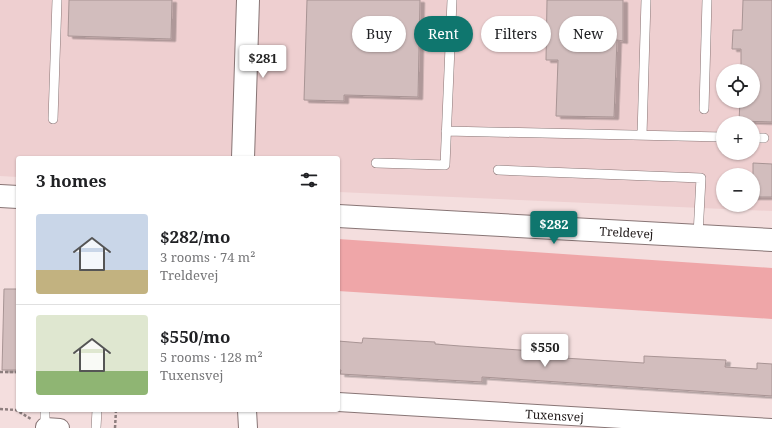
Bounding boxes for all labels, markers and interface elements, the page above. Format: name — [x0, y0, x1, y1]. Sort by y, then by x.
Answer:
chip: Buy — [352, 16, 406, 52]
chip: Rent — [414, 16, 473, 52]
chip: Filters — [481, 16, 551, 52]
chip: New — [559, 16, 617, 52]
pin: $281 — [239, 45, 287, 79]
text: $281 — [248, 49, 278, 67]
map controls — [716, 64, 760, 212]
button: locate — [716, 64, 760, 108]
button: + — [716, 116, 760, 160]
button: − — [716, 168, 760, 212]
text: 3 homes — [36, 169, 106, 192]
icon: filters — [298, 169, 320, 191]
pin: $282 — [530, 211, 578, 245]
text: $282 — [539, 215, 569, 233]
street label: Treldevej — [599, 222, 654, 242]
text: $282/mo — [160, 225, 231, 248]
icon: home — [68, 230, 116, 278]
text: 3 rooms · 74 m² — [160, 248, 255, 266]
text: Treldevej — [160, 266, 218, 284]
text: $550/mo — [160, 325, 231, 348]
icon: home — [68, 331, 116, 379]
pin: $550 — [521, 334, 569, 368]
text: $550 — [530, 338, 560, 356]
text: 5 rooms · 128 m² — [160, 348, 263, 366]
text: Tuxensvej — [160, 366, 223, 384]
street label: Tuxensvej — [525, 405, 584, 425]

